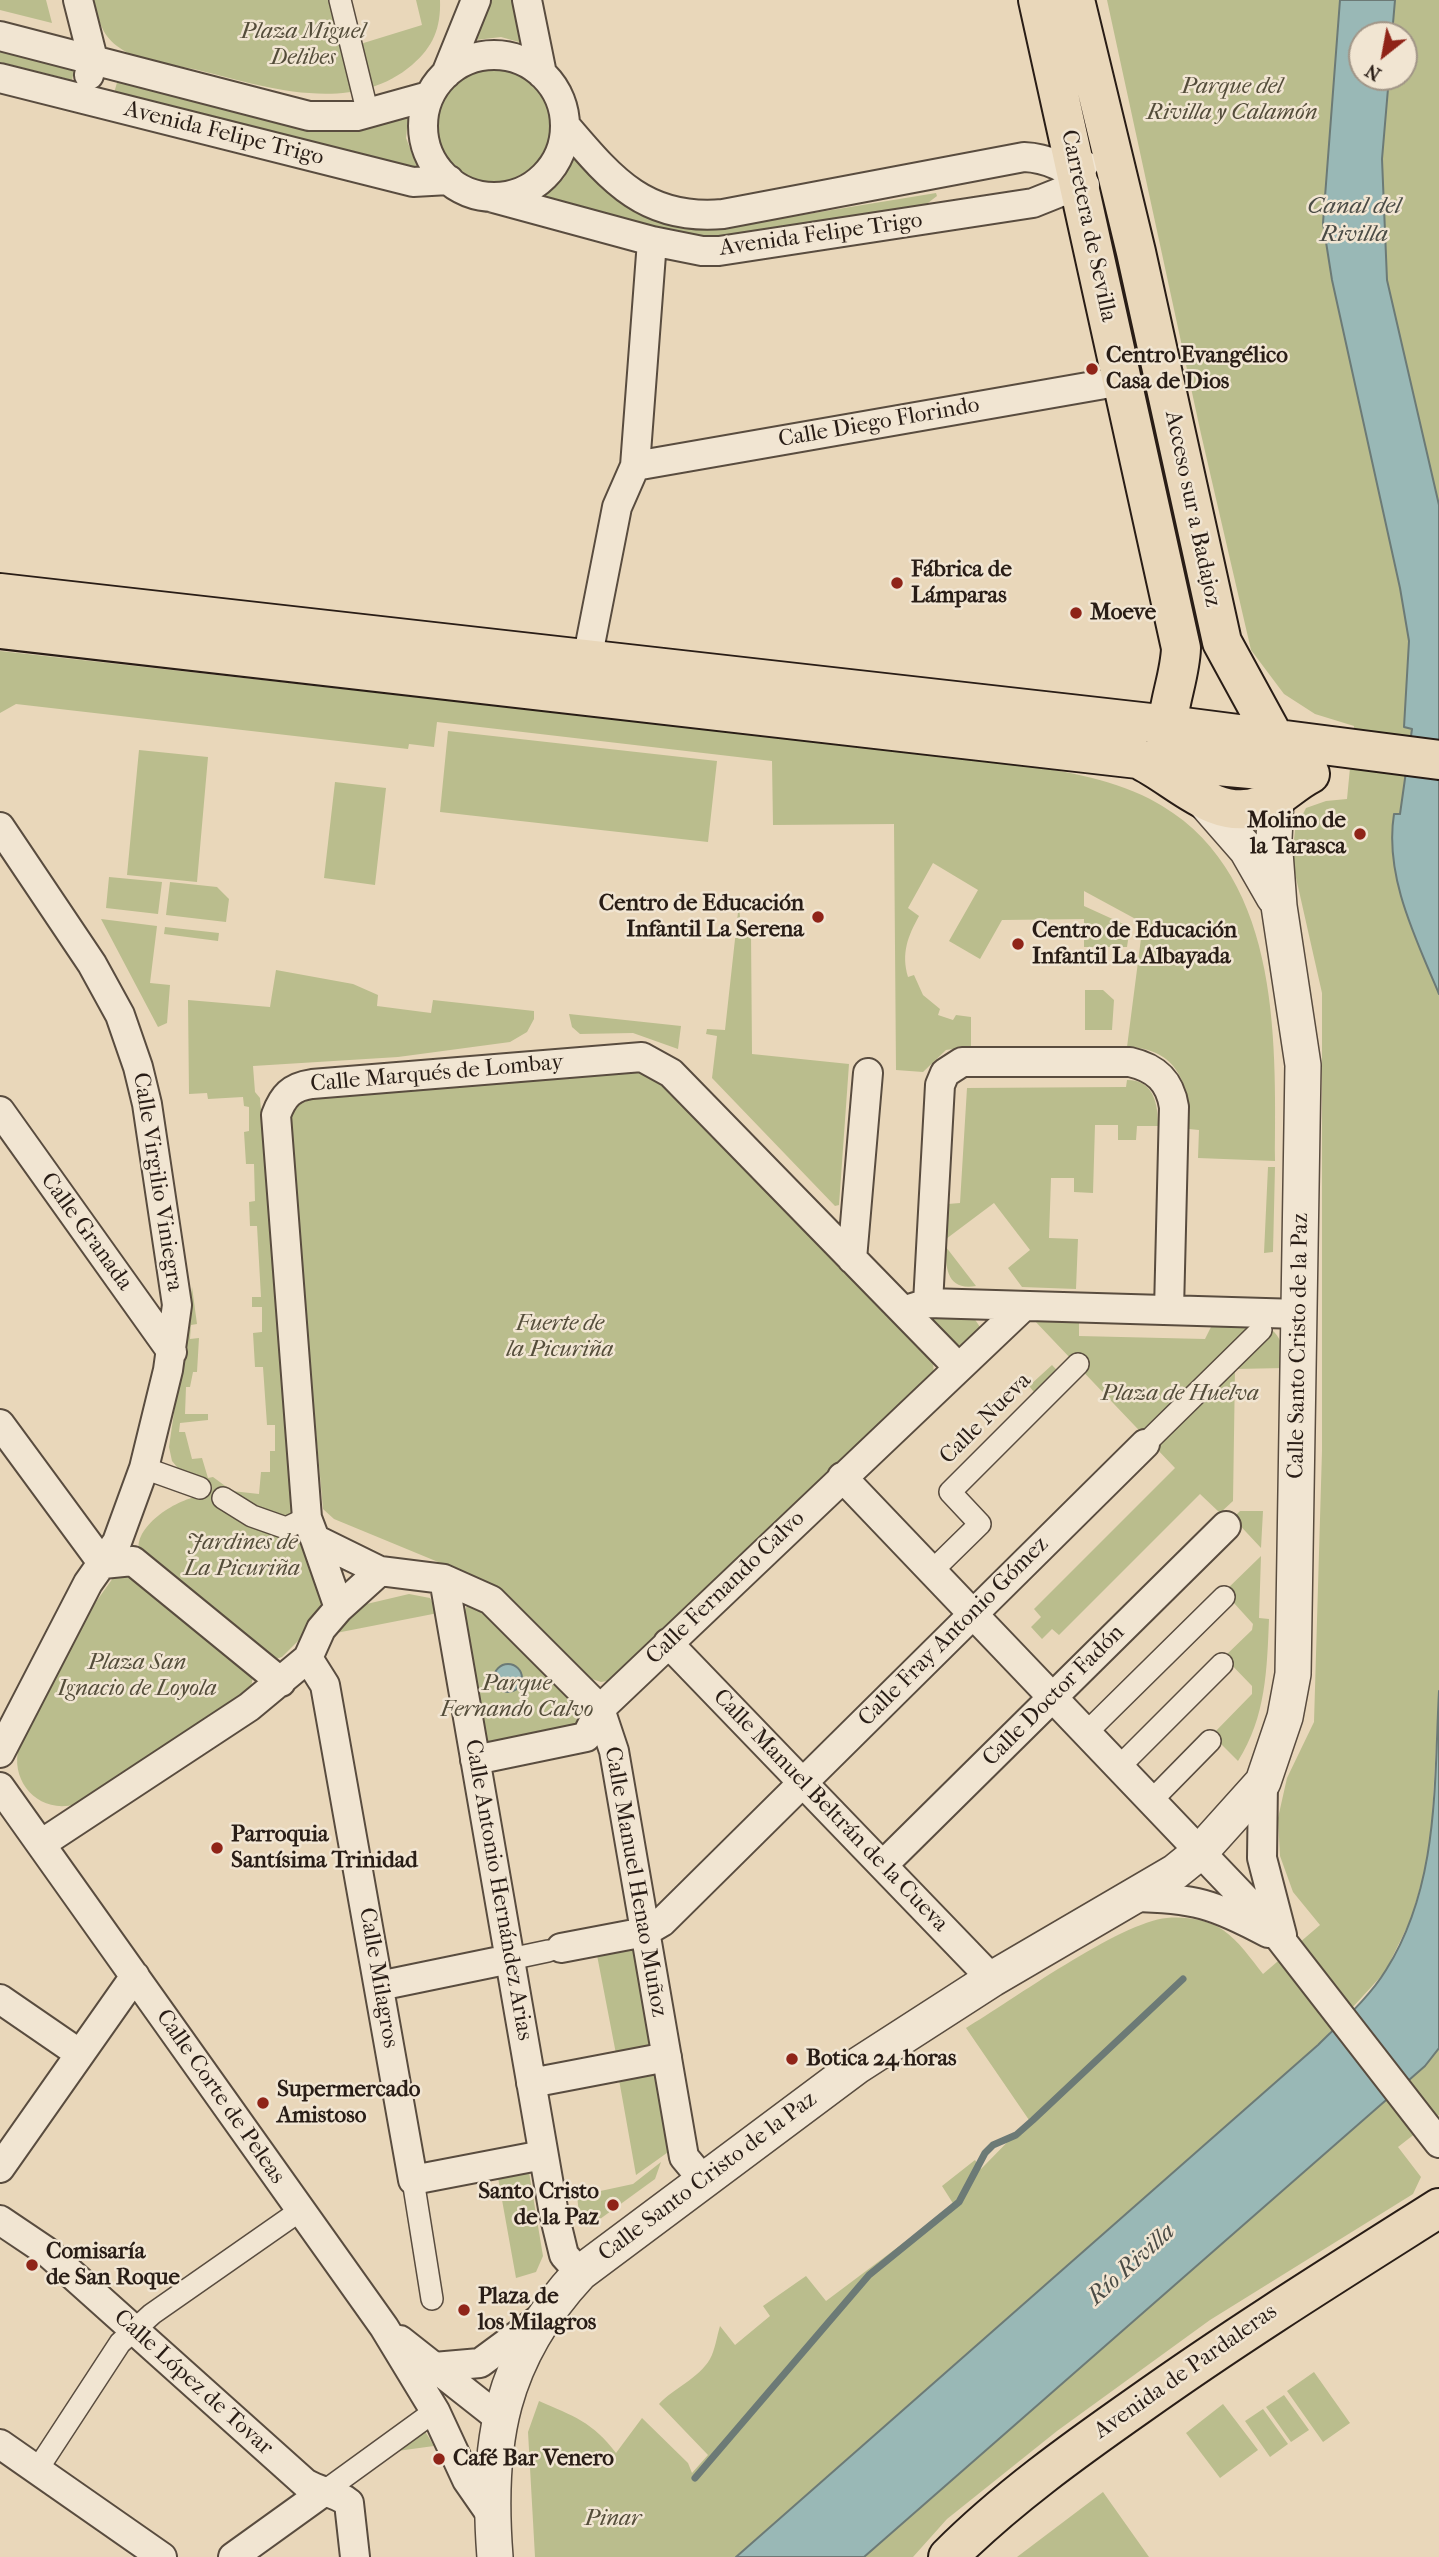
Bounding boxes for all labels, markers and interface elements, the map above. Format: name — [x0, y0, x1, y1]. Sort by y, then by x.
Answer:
park label: Plaza Miguel Delibes — [240, 18, 366, 72]
north arrow — [1348, 21, 1418, 91]
text: N — [1361, 59, 1385, 85]
park label: Parque del Rivilla y Calamón — [1146, 73, 1318, 127]
street label: Avenida Felipe Trigo — [121, 96, 327, 172]
street label: Carretera de Sevilla — [1054, 128, 1122, 324]
water label: Canal del Rivilla — [1307, 193, 1401, 249]
street label: Avenida Felipe Trigo — [718, 207, 924, 263]
place label: Centro Evangélico Casa de Dios — [1106, 342, 1288, 396]
marker: Centro Evangélico Casa de Dios — [1084, 361, 1100, 377]
street label: Calle Diego Florindo — [776, 392, 982, 454]
street label: Acceso sur a Badajoz — [1158, 408, 1226, 610]
place label: Fábrica de Lámparas — [911, 556, 1012, 610]
marker: Fábrica de Lámparas — [889, 575, 905, 591]
place label: Moeve — [1090, 599, 1156, 627]
marker: Moeve — [1068, 605, 1084, 621]
place label: Molino de la Tarasca — [1247, 807, 1346, 861]
marker: Molino de la Tarasca — [1352, 826, 1368, 842]
place label: Centro de Educación Infantil La Serena — [599, 890, 804, 944]
marker: Centro de Educación Infantil La Serena — [810, 909, 826, 925]
place label: Centro de Educación Infantil La Albayada — [1032, 917, 1237, 971]
marker: Centro de Educación Infantil La Albayada — [1010, 936, 1026, 952]
street label: Calle Marqués de Lombay — [309, 1049, 565, 1099]
street label: Calle Virgilio Viniegra — [126, 1071, 188, 1293]
street label: Calle Granada — [34, 1168, 138, 1296]
street label: Calle Santo Cristo de la Paz — [1283, 1213, 1315, 1479]
park label: Fuerte de la Picuriña — [506, 1310, 614, 1364]
street label: Calle Nueva — [935, 1368, 1037, 1470]
park label: Plaza de Huelva — [1101, 1380, 1259, 1408]
street label: Calle Fernando Calvo — [641, 1505, 811, 1671]
park label: Jardines de La Picuriña — [184, 1529, 300, 1583]
street label: Calle Fray Antonio Gómez — [853, 1531, 1055, 1733]
street label: Calle Doctor Fadón — [977, 1619, 1131, 1773]
park label: Plaza San Ignacio de Loyola — [57, 1649, 217, 1703]
park label: Parque Fernando Calvo — [441, 1670, 593, 1724]
street label: Calle Manuel Beltrán de la Cueva — [707, 1684, 953, 1938]
street label: Calle Antonio Hernández Arias — [458, 1737, 538, 2043]
street label: Calle Manuel Henao Muñoz — [598, 1745, 672, 2019]
place label: Parroquia Santísima Trinidad — [231, 1821, 418, 1875]
marker: Parroquia Santísima Trinidad — [209, 1840, 225, 1856]
street label: Calle Milagros — [352, 1906, 404, 2050]
street label: Calle Corte de Peleas — [149, 2004, 291, 2190]
place label: Botica 24 horas — [806, 2045, 957, 2073]
marker: Botica 24 horas — [784, 2051, 800, 2067]
place label: Supermercado Amistoso — [277, 2076, 421, 2130]
street label: Calle Santo Cristo de la Paz — [593, 2086, 823, 2268]
marker: Supermercado Amistoso — [255, 2095, 271, 2111]
place label: Santo Cristo de la Paz — [478, 2178, 599, 2232]
marker: Santo Cristo de la Paz — [605, 2197, 621, 2213]
water label: Río Rivilla — [1082, 2218, 1182, 2312]
place label: Comisaría de San Roque — [46, 2238, 180, 2292]
marker: Comisaría de San Roque — [24, 2257, 40, 2273]
place label: Plaza de los Milagros — [478, 2283, 596, 2337]
street label: Avenida de Pardaleras — [1089, 2298, 1283, 2446]
marker: Plaza de los Milagros — [456, 2302, 472, 2318]
street label: Calle López de Tovar — [108, 2304, 278, 2462]
place label: Café Bar Venero — [453, 2445, 614, 2473]
marker: Café Bar Venero — [431, 2451, 447, 2467]
park label: Pinar — [585, 2505, 641, 2533]

